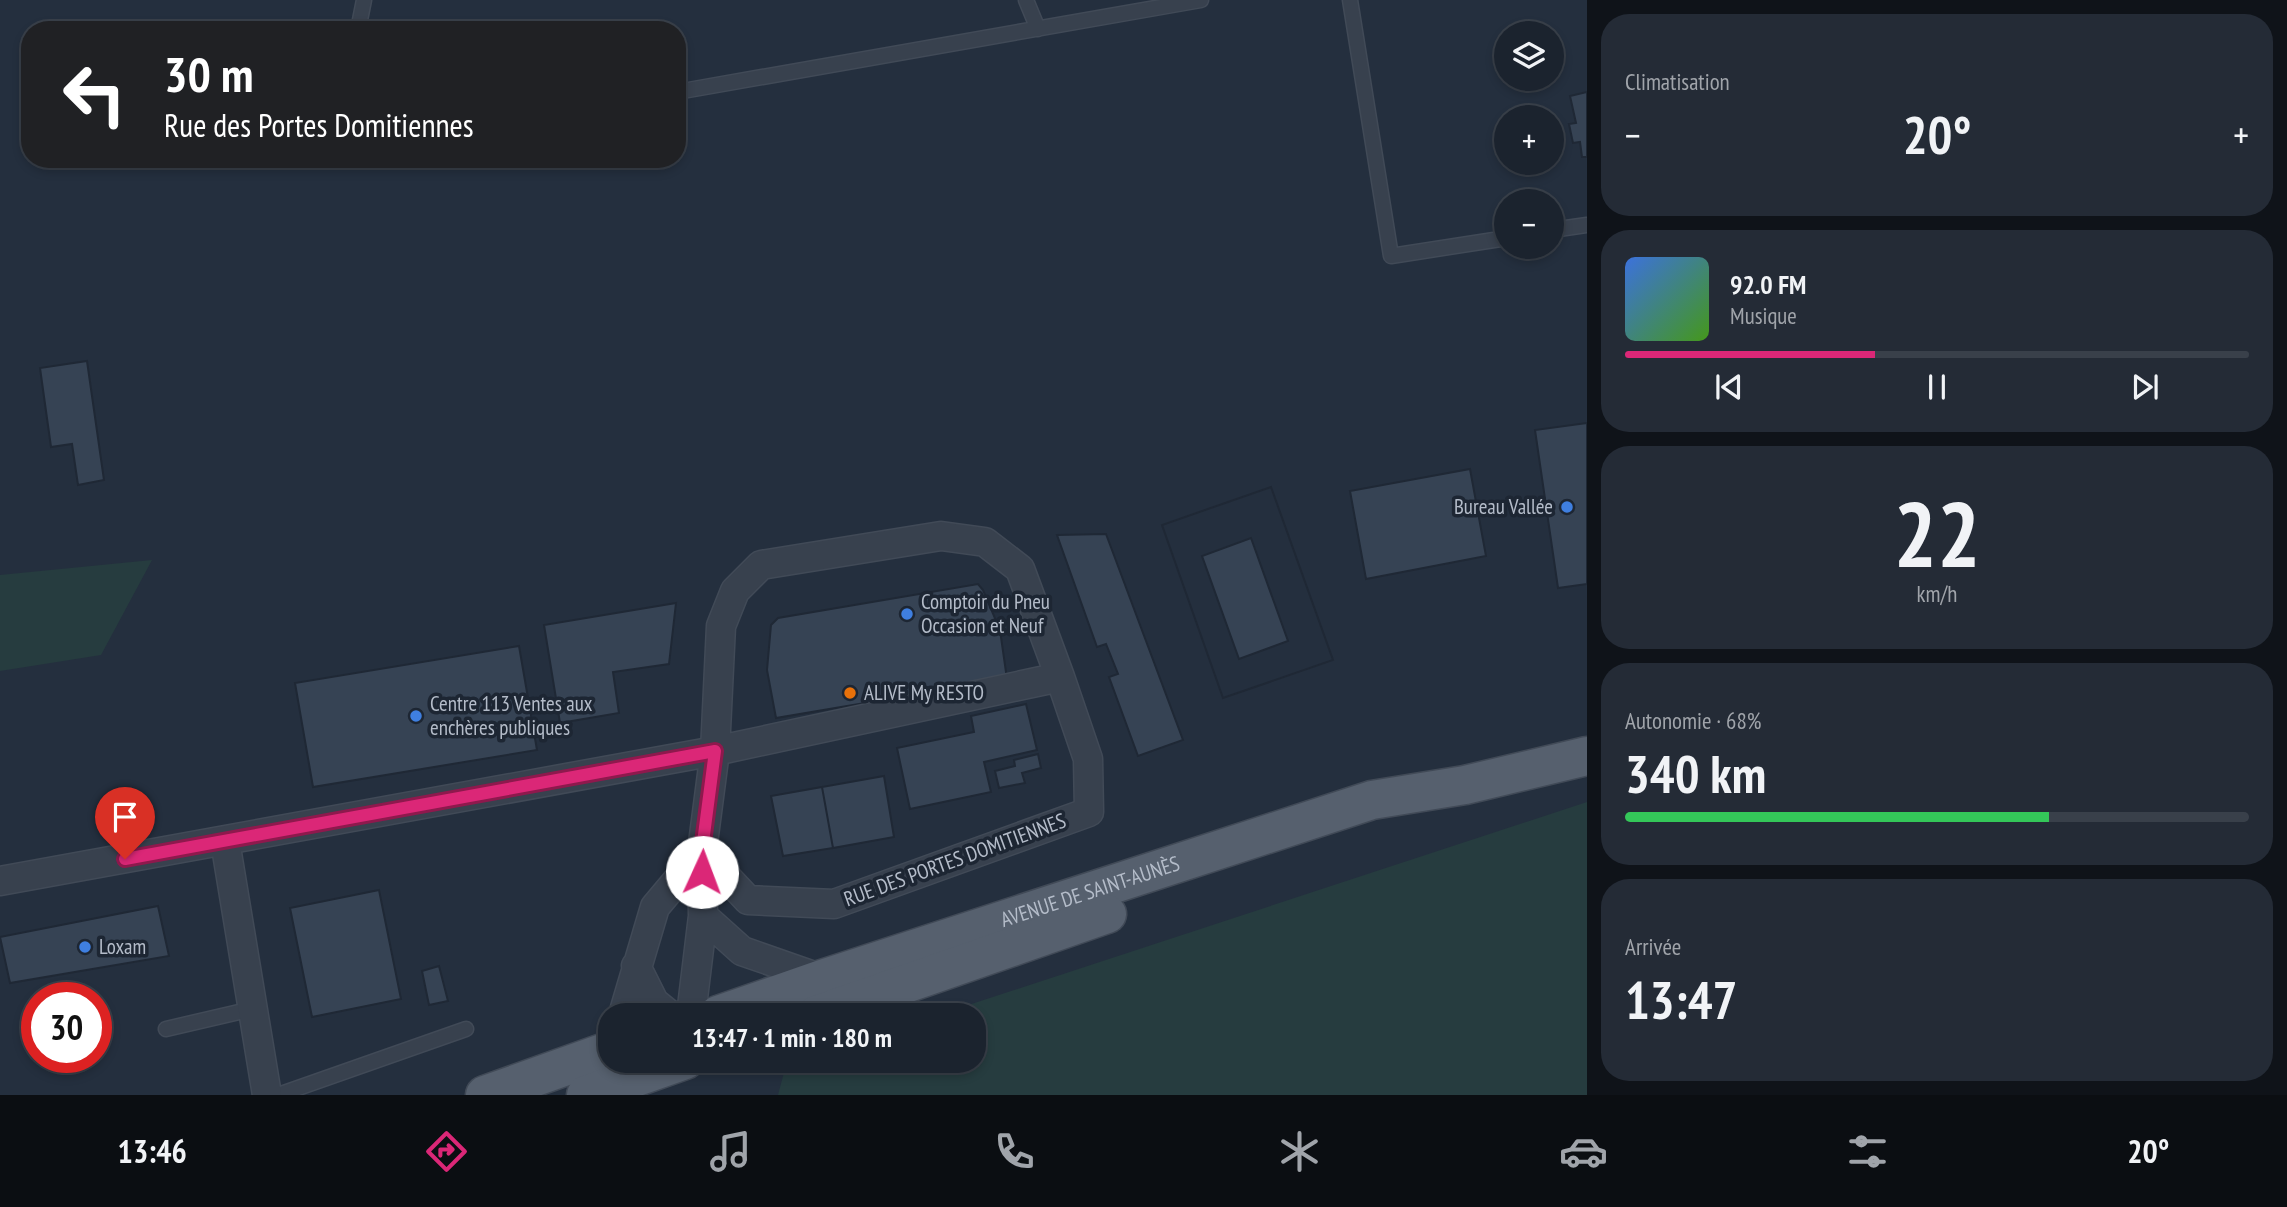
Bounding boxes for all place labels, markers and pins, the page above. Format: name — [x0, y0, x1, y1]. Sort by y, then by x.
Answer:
place label: Bureau Vallée — [1454, 493, 1553, 520]
marker: Bureau Vallée — [1559, 499, 1575, 515]
place label: Comptoir du Pneu Occasion et Neuf — [921, 588, 1050, 639]
marker: Comptoir du Pneu Occasion et Neuf — [899, 606, 915, 622]
place label: ALIVE My RESTO — [864, 679, 984, 706]
marker: ALIVE My RESTO — [842, 685, 858, 701]
place label: Centre 113 Ventes aux enchères publiques — [430, 690, 593, 741]
marker: Centre 113 Ventes aux enchères publiques — [408, 708, 424, 724]
pin — [95, 787, 155, 859]
place label: Loxam — [99, 933, 146, 960]
marker: Loxam — [77, 939, 93, 955]

